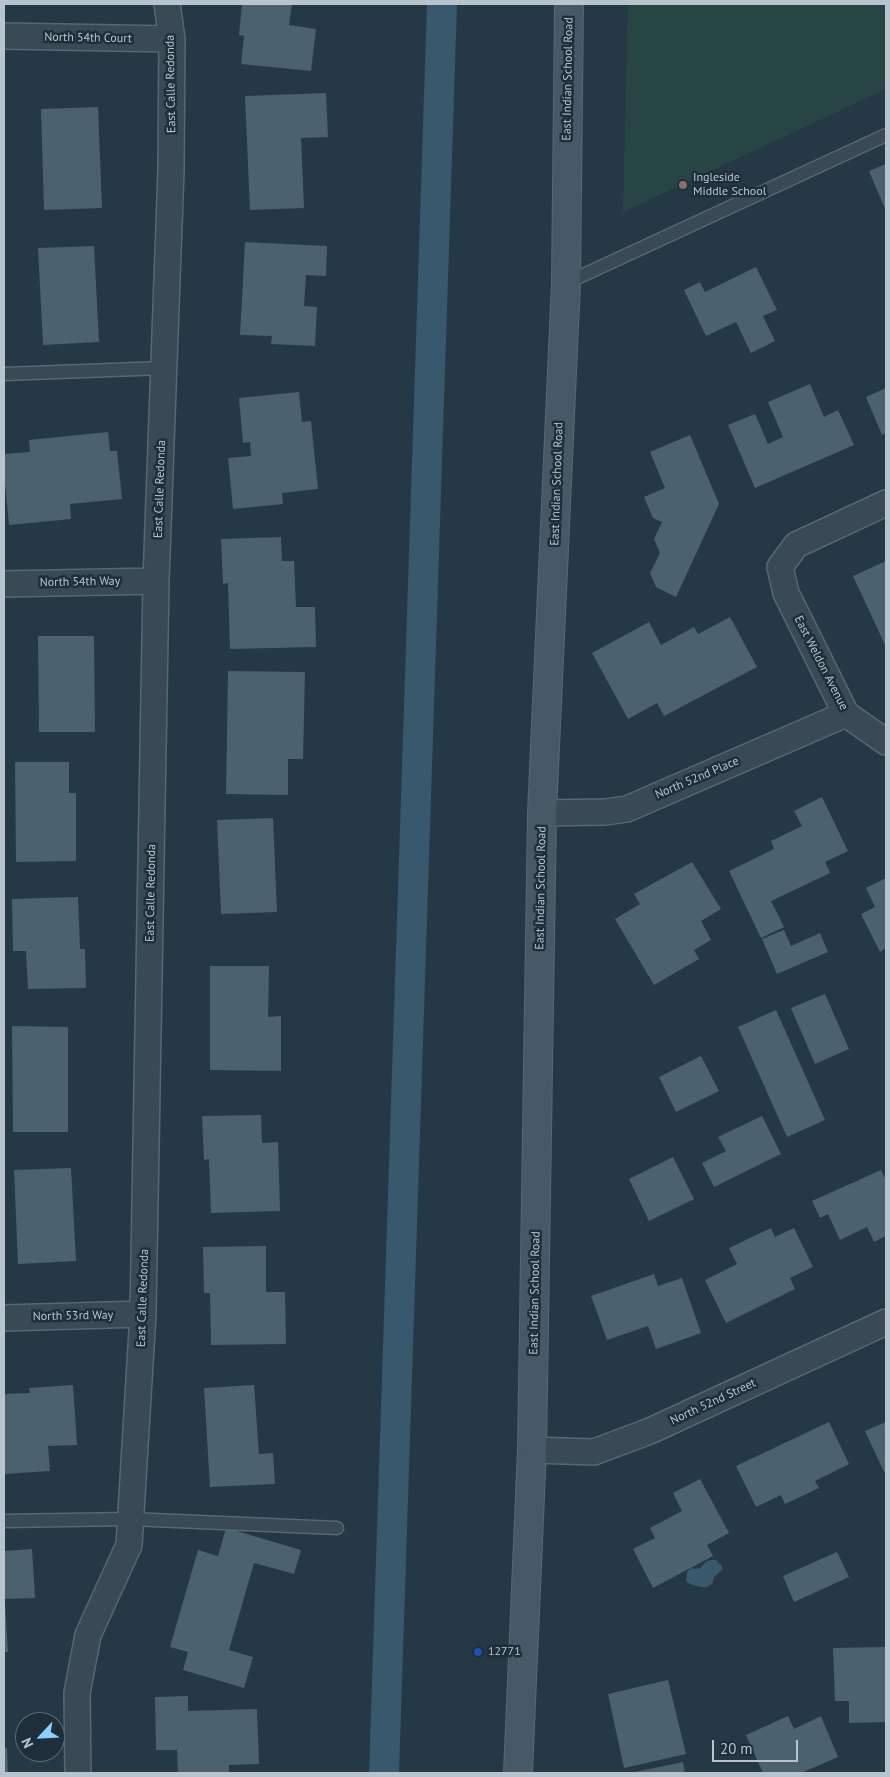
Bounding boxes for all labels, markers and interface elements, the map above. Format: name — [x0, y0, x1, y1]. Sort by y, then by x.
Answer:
street label: East Indian School Road — [560, 17, 576, 141]
street label: North 54th Court — [44, 30, 132, 46]
street label: East Calle Redonda — [163, 35, 179, 133]
place label: Ingleside Middle School — [693, 171, 766, 199]
marker: Ingleside Middle School — [677, 179, 689, 191]
street label: East Indian School Road — [548, 422, 566, 546]
street label: East Calle Redonda — [151, 440, 169, 538]
street label: North 54th Way — [40, 574, 120, 590]
street label: East Weldon Avenue — [791, 613, 851, 713]
street label: North 52nd Place — [653, 754, 741, 802]
street label: East Indian School Road — [533, 826, 549, 950]
street label: East Calle Redonda — [143, 844, 159, 942]
street label: East Indian School Road — [527, 1231, 543, 1355]
street label: East Calle Redonda — [134, 1249, 152, 1347]
street label: North 53rd Way — [33, 1308, 113, 1324]
street label: North 52nd Street — [668, 1376, 758, 1428]
place label: 12771 — [488, 1645, 521, 1659]
marker: 12771 — [472, 1646, 484, 1658]
north arrow — [15, 1712, 65, 1762]
scale bar — [715, 1730, 801, 1762]
text: N — [17, 1735, 37, 1751]
text: 20 m — [720, 1739, 753, 1758]

